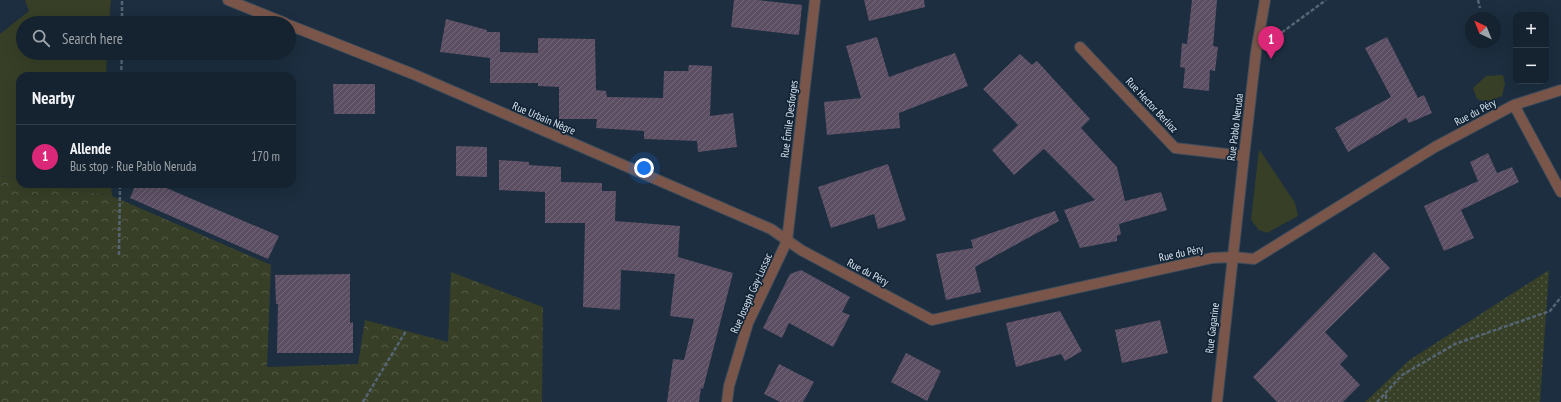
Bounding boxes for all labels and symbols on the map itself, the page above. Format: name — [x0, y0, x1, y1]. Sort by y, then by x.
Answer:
north arrow — [1465, 12, 1501, 48]
pin: 1 — [1258, 26, 1284, 59]
street label: Rue Hector Berlioz — [1123, 74, 1181, 136]
street label: Rue Émile Desforges — [777, 79, 801, 159]
street label: Rue Pablo Neruda — [1224, 92, 1246, 162]
street label: Rue du Péry — [1452, 95, 1499, 129]
street label: Rue Urbain Nègre — [510, 98, 578, 138]
your location — [634, 158, 654, 178]
street label: Rue du Péry — [1157, 241, 1205, 265]
street label: Rue Joseph Gay-Lussac — [727, 251, 775, 335]
street label: Rue du Péry — [845, 255, 892, 289]
street label: Rue Gagarine — [1202, 302, 1222, 354]

